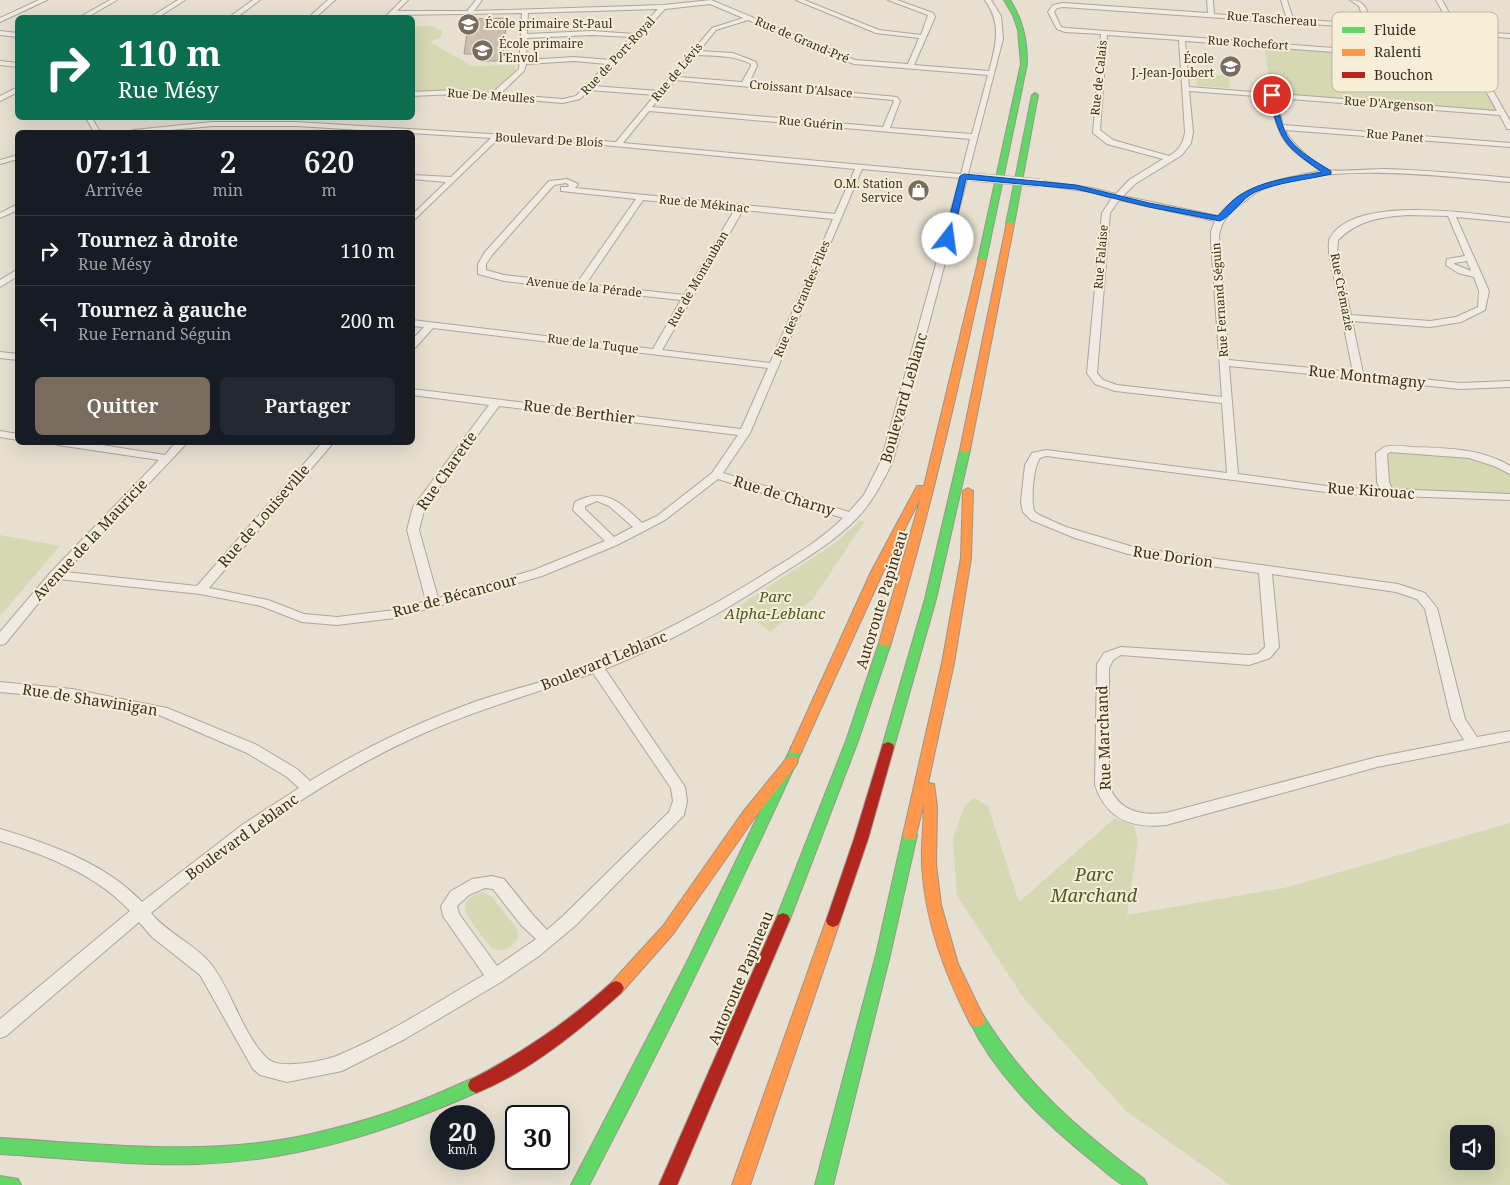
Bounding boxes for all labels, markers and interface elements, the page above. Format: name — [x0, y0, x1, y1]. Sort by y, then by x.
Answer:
street label: Rue Taschereau — [1226, 7, 1318, 30]
school or university icon: École primaire St-Paul — [457, 12, 481, 36]
street label: Rue de Grand-Pré — [752, 12, 852, 67]
legend — [1332, 12, 1498, 92]
street label: Rue de Port-Royal — [577, 13, 659, 99]
place label: École primaire St-Paul — [485, 15, 613, 32]
text: Fluide — [1374, 20, 1416, 39]
text: 110 m — [118, 29, 221, 76]
street label: Rue Rochefort — [1207, 31, 1289, 54]
icon: right — [35, 35, 100, 100]
place label: École primaire l'Envol — [499, 35, 583, 66]
school or university icon: École primaire l'Envol — [471, 39, 495, 63]
street label: Rue de Lévis — [647, 39, 706, 105]
street label: Rue de Calais — [1086, 39, 1111, 117]
text: Ralenti — [1374, 42, 1422, 61]
place label: École J.-Jean-Joubert — [1131, 50, 1214, 81]
school or university icon: École J.-Jean-Joubert — [1218, 54, 1242, 78]
text: Bouchon — [1374, 65, 1433, 84]
text: Rue Mésy — [118, 74, 219, 104]
pin — [1251, 74, 1293, 116]
street label: Croissant D'Alsace — [749, 76, 853, 101]
icon: arrive — [1258, 81, 1286, 109]
street label: Rue De Meulles — [447, 84, 535, 107]
street label: Rue D'Argenson — [1343, 92, 1435, 115]
street label: Rue Guérin — [778, 111, 844, 134]
street label: Rue Panet — [1366, 125, 1424, 146]
street label: Boulevard De Blois — [494, 128, 604, 151]
text: 07:11 — [76, 141, 152, 182]
text: 2 — [219, 141, 236, 182]
text: 620 — [304, 141, 354, 182]
place label: O.M. Station Service — [834, 175, 903, 206]
text: Arrivée — [85, 179, 143, 201]
text: min — [213, 179, 243, 201]
text: m — [322, 179, 337, 201]
shop icon: O.M. Station Service — [907, 179, 931, 203]
street label: Rue de Mékinac — [658, 190, 750, 217]
position arrow — [921, 212, 973, 264]
street label: Rue Falaise — [1089, 224, 1112, 290]
text: Tournez à droite — [78, 227, 238, 253]
street label: Rue de Montauban — [663, 227, 732, 330]
icon: right — [35, 237, 63, 265]
text: 110 m — [340, 238, 395, 264]
street label: Rue des Grandes-Piles — [769, 238, 834, 360]
street label: Rue Fernand Séguin — [1207, 242, 1232, 358]
street label: Rue Crémazie — [1327, 252, 1358, 332]
text: Rue Mésy — [78, 253, 151, 275]
street label: Avenue de la Pérade — [525, 272, 643, 301]
text: Tournez à gauche — [78, 297, 247, 323]
icon: left — [35, 307, 63, 335]
text: 200 m — [340, 308, 395, 334]
text: Rue Fernand Séguin — [78, 323, 231, 345]
street label: Rue de la Tuque — [546, 329, 640, 358]
street label: Boulevard Leblanc — [875, 330, 931, 465]
street label: Rue Montmagny — [1308, 360, 1427, 392]
button: Quitter — [35, 377, 210, 435]
button: Partager — [220, 377, 395, 435]
street label: Rue de Berthier — [522, 394, 636, 428]
street label: Rue Charette — [412, 427, 481, 514]
street label: Rue de Louiseville — [213, 460, 314, 571]
street label: Rue de Charny — [731, 470, 838, 520]
street label: Avenue de la Mauricie — [27, 474, 151, 605]
street label: Rue Kirouac — [1327, 477, 1415, 503]
street label: Autoroute Papineau — [851, 528, 912, 671]
street label: Rue Dorion — [1132, 540, 1215, 572]
street label: Rue de Bécancour — [390, 569, 519, 621]
park label: Parc Alpha-Leblanc — [724, 586, 826, 623]
street label: Boulevard Leblanc — [537, 626, 670, 695]
street label: Rue de Shawinigan — [21, 678, 160, 720]
street label: Rue Marchand — [1091, 685, 1115, 791]
street label: Boulevard Leblanc — [181, 789, 302, 884]
park label: Parc Marchand — [1050, 862, 1138, 907]
street label: Autoroute Papineau — [703, 907, 777, 1048]
speed limit sign: 30 — [505, 1105, 570, 1170]
text: 20 — [448, 1114, 477, 1148]
map controls — [1450, 1125, 1495, 1170]
button: sound — [1450, 1125, 1495, 1170]
text: km/h — [448, 1141, 477, 1158]

